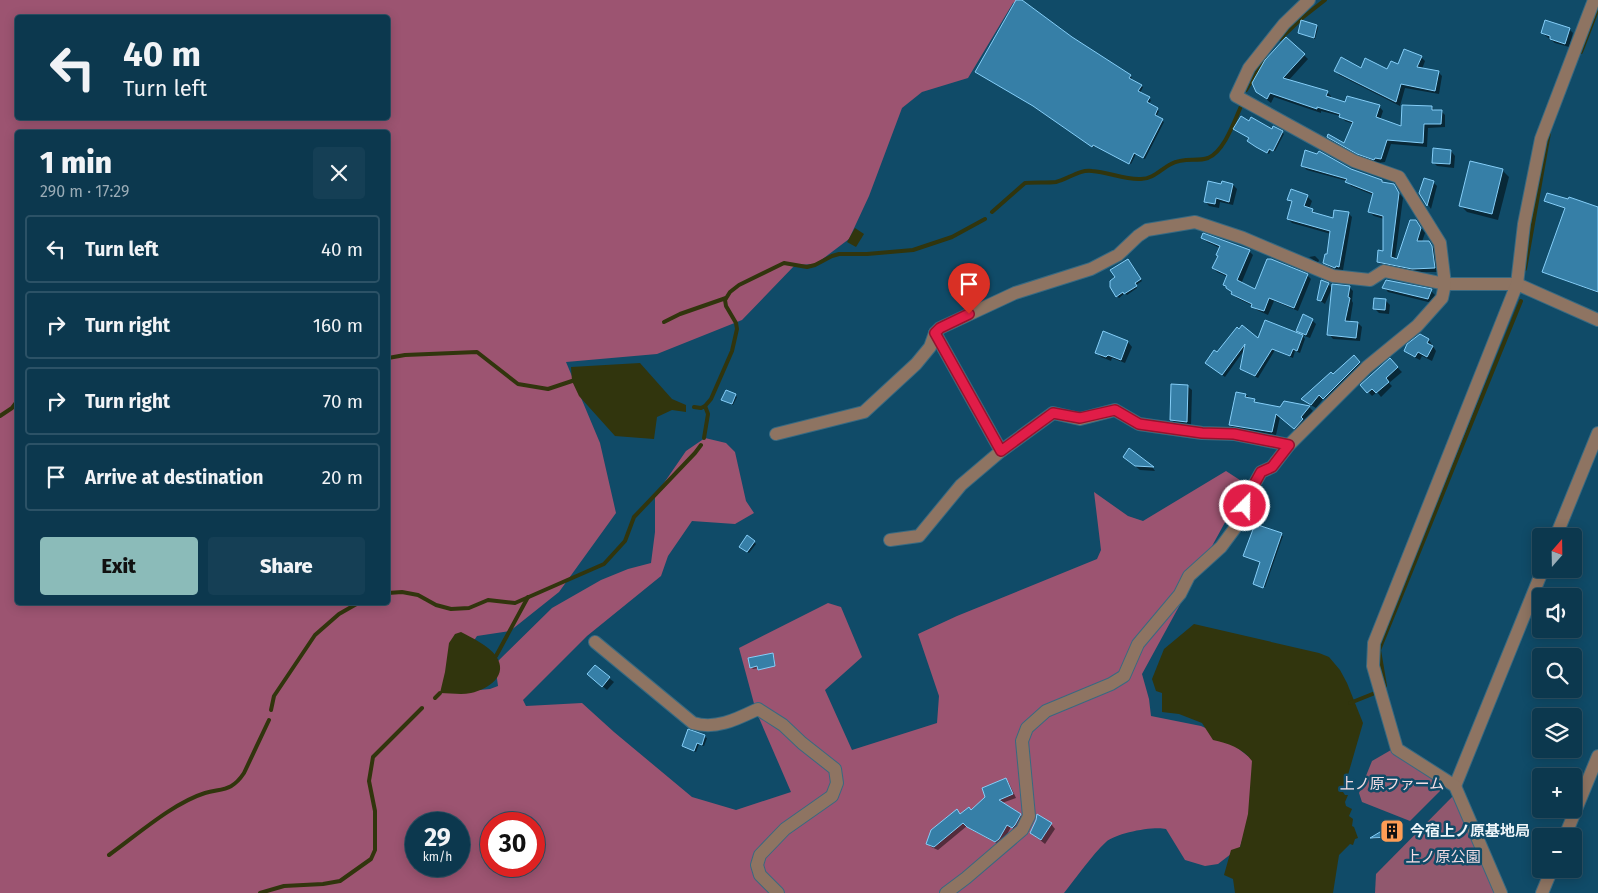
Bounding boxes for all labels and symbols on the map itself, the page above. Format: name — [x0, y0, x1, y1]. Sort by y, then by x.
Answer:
pin — [948, 263, 990, 314]
position arrow — [1218, 479, 1270, 531]
north arrow — [1532, 528, 1582, 578]
park label: 上ノ原ファーム — [1340, 775, 1444, 793]
speed limit sign: 30 — [480, 812, 545, 877]
building icon: 今宿上ノ原基地局 — [1379, 818, 1405, 844]
place label: 今宿上ノ原基地局 — [1410, 822, 1530, 840]
park label: 上ノ原公園 — [1405, 848, 1481, 866]

